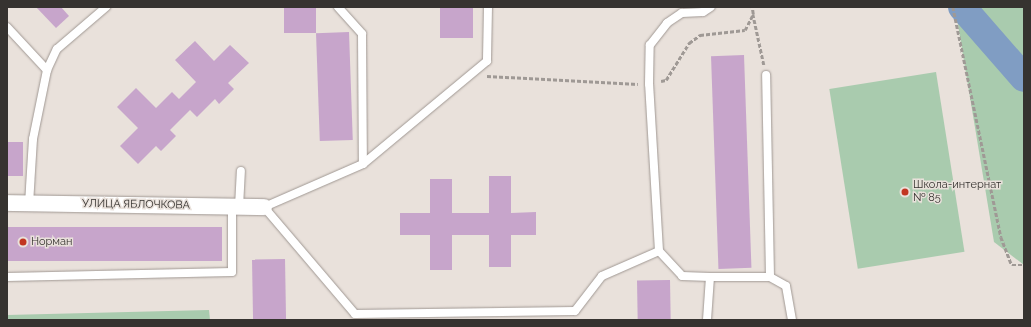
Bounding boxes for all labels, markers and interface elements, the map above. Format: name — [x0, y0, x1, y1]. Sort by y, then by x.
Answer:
place label: Школа-интернат № 85 — [913, 179, 1001, 205]
marker: Школа-интернат № 85 — [900, 187, 910, 197]
street label: УЛИЦА ЯБЛОЧКОВА — [82, 197, 190, 213]
place label: Норман — [31, 235, 72, 249]
marker: Норман — [18, 237, 28, 247]

